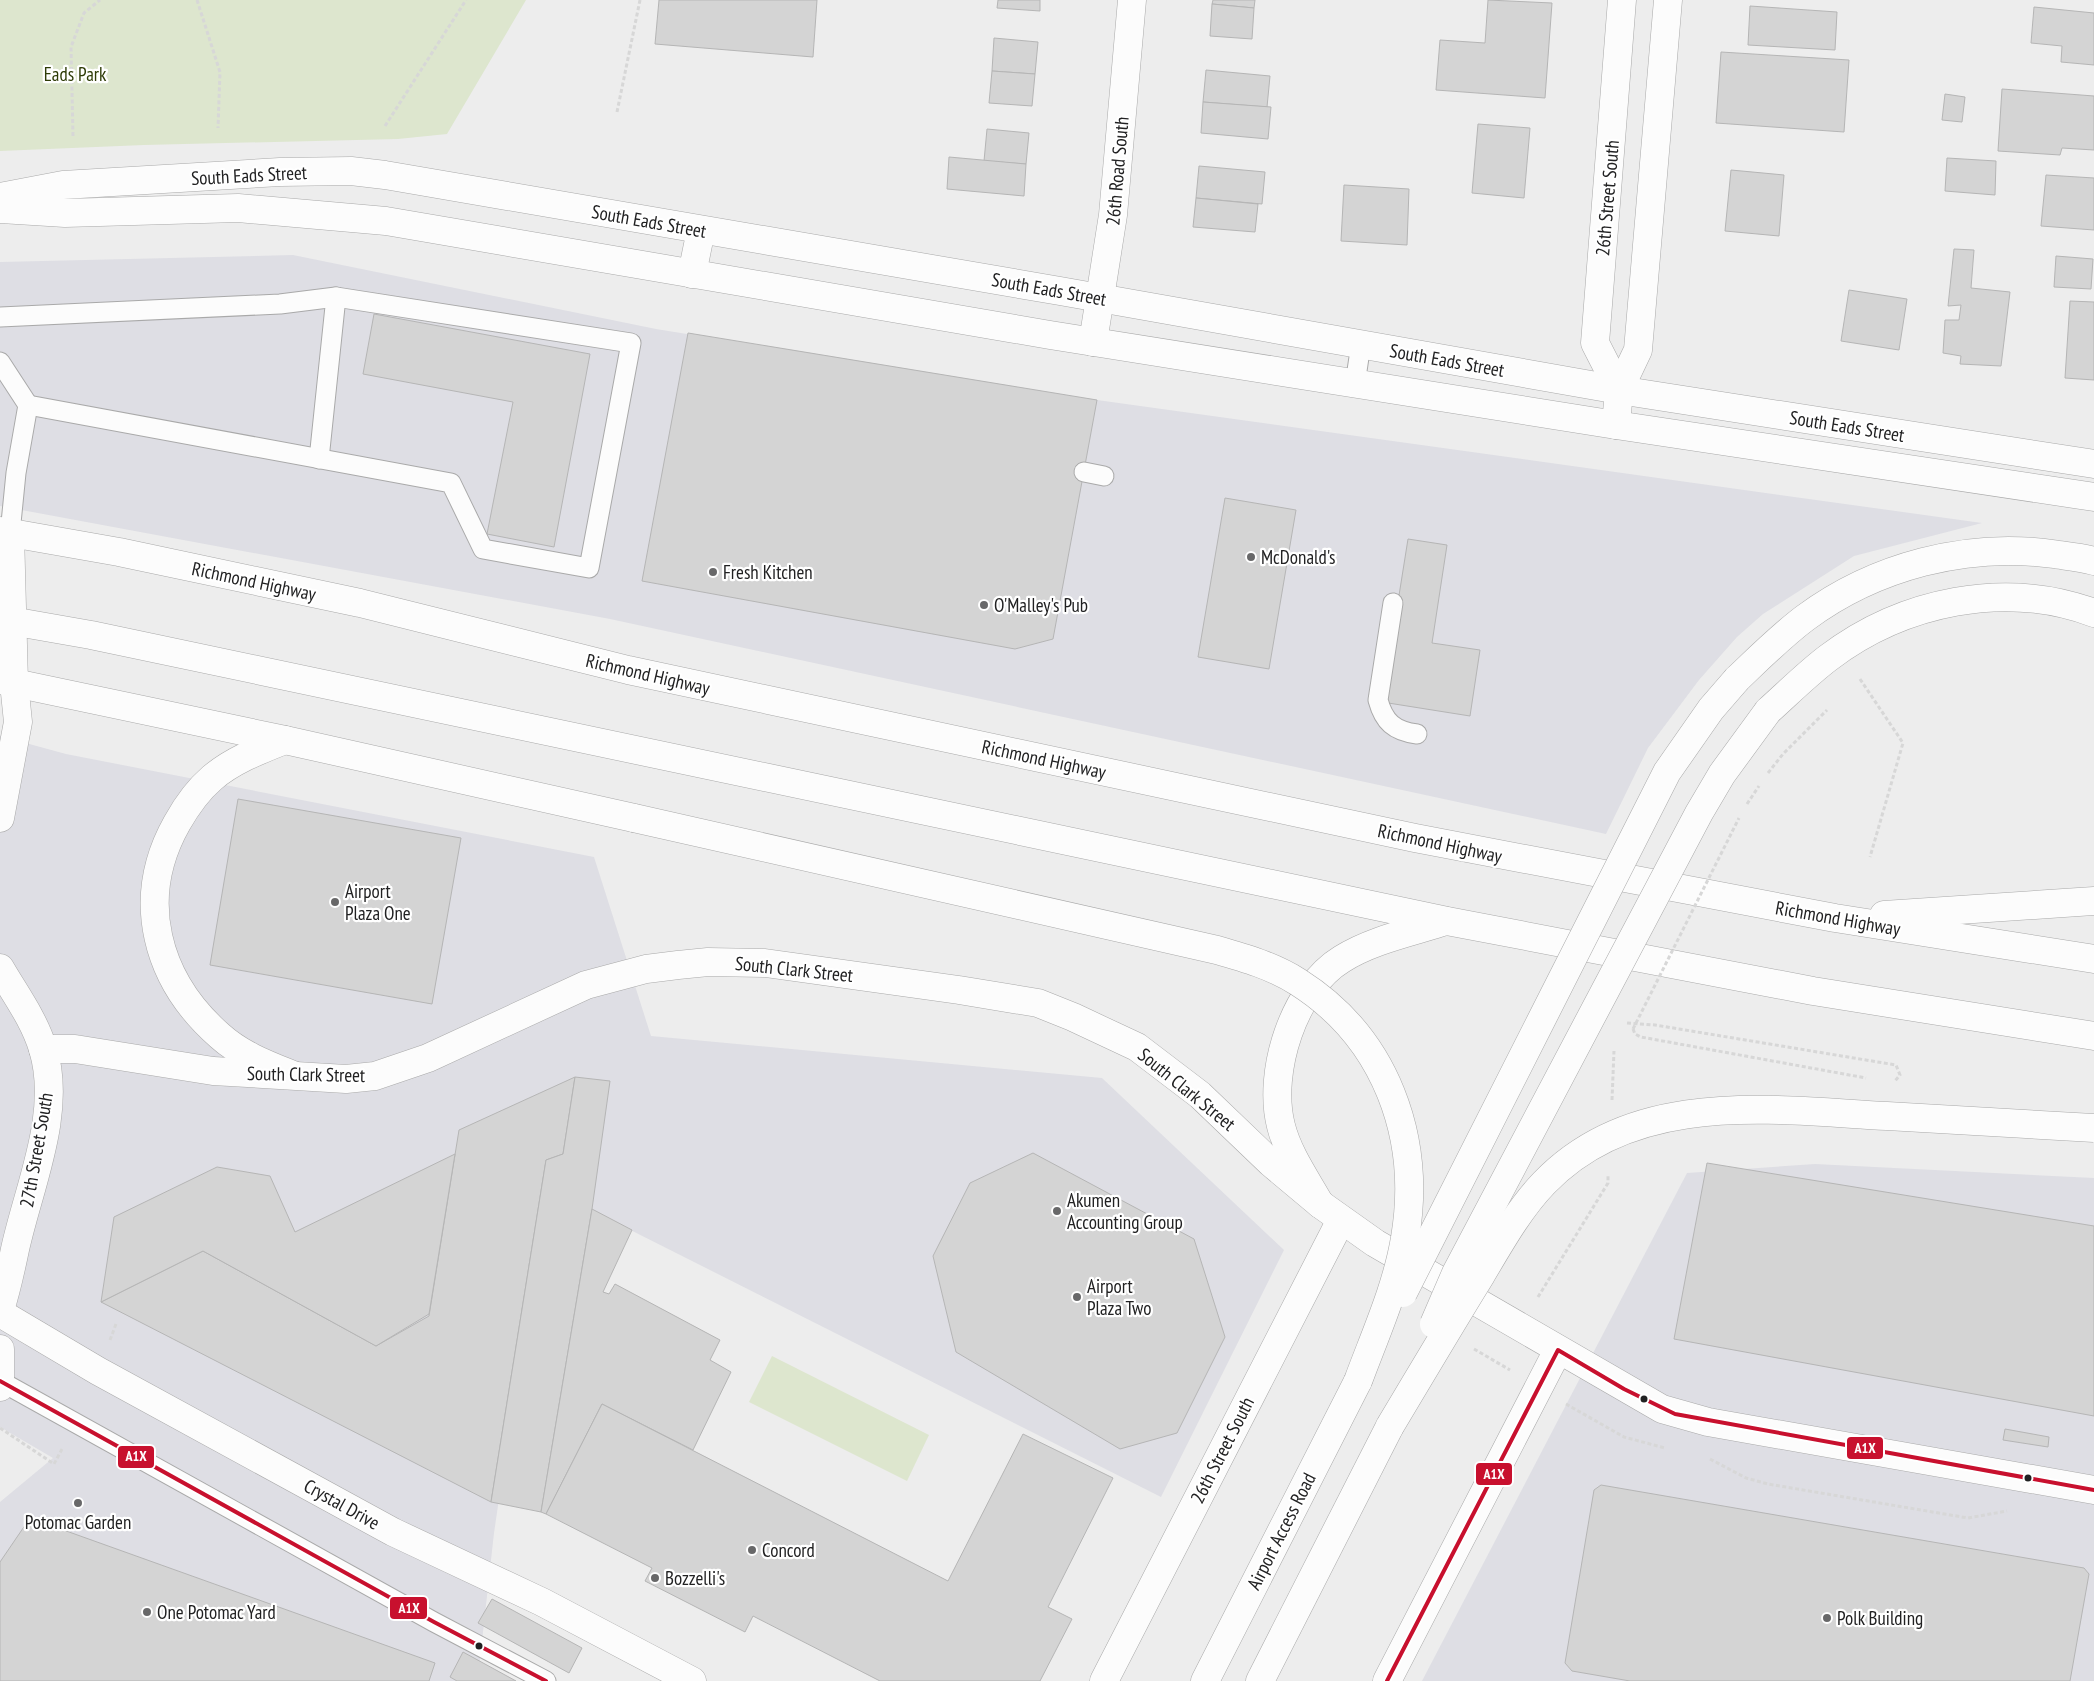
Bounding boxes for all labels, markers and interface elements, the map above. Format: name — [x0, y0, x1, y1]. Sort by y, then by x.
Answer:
park label: Eads Park — [44, 62, 107, 86]
street label: 26th Road South — [1100, 115, 1134, 227]
street label: 26th Street South — [1590, 139, 1624, 257]
street label: South Eads Street — [190, 160, 308, 190]
street label: South Eads Street — [590, 199, 709, 243]
street label: South Eads Street — [990, 267, 1109, 311]
street label: South Eads Street — [1388, 338, 1507, 382]
street label: South Eads Street — [1788, 405, 1907, 447]
place label: McDonald's — [1261, 545, 1336, 569]
marker: McDonald's — [1245, 551, 1257, 563]
street label: Richmond Highway — [190, 556, 319, 606]
place label: Fresh Kitchen — [723, 560, 813, 584]
marker: Fresh Kitchen — [707, 566, 719, 578]
place label: O'Malley's Pub — [994, 593, 1088, 617]
marker: O'Malley's Pub — [978, 599, 990, 611]
street label: Richmond Highway — [584, 648, 713, 700]
street label: Richmond Highway — [980, 734, 1109, 784]
street label: Richmond Highway — [1376, 818, 1505, 868]
place label: Airport Plaza One — [345, 879, 411, 925]
street label: Richmond Highway — [1774, 895, 1903, 941]
marker: Airport Plaza One — [329, 896, 341, 908]
street label: South Clark Street — [734, 951, 855, 987]
street label: South Clark Street — [1133, 1042, 1241, 1136]
street label: South Clark Street — [247, 1061, 366, 1087]
street label: 27th Street South — [14, 1091, 58, 1209]
place label: Akumen Accounting Group — [1067, 1188, 1183, 1234]
marker: Akumen Accounting Group — [1051, 1205, 1063, 1217]
place label: Airport Plaza Two — [1087, 1274, 1151, 1320]
marker: Airport Plaza Two — [1071, 1291, 1083, 1303]
street label: 26th Street South — [1185, 1393, 1259, 1507]
unlabelled marker — [1639, 1394, 1649, 1404]
line badge: A1X — [1846, 1436, 1884, 1460]
text: A1X — [1853, 1439, 1876, 1457]
line badge: A1X — [117, 1445, 155, 1469]
text: A1X — [124, 1447, 147, 1465]
line badge: A1X — [1475, 1462, 1513, 1486]
text: A1X — [1482, 1465, 1505, 1483]
street label: Airport Access Road — [1241, 1469, 1321, 1593]
street label: Crystal Drive — [300, 1473, 384, 1535]
unlabelled marker — [2023, 1473, 2033, 1483]
marker: Potomac Garden — [72, 1497, 84, 1509]
place label: Potomac Garden — [25, 1510, 131, 1534]
place label: Concord — [762, 1538, 815, 1562]
marker: Concord — [746, 1544, 758, 1556]
place label: Bozzelli's — [665, 1566, 725, 1590]
marker: Bozzelli's — [649, 1572, 661, 1584]
line badge: A1X — [389, 1596, 428, 1620]
text: A1X — [397, 1599, 420, 1617]
place label: One Potomac Yard — [157, 1600, 276, 1624]
marker: One Potomac Yard — [141, 1606, 153, 1618]
place label: Polk Building — [1837, 1606, 1923, 1630]
marker: Polk Building — [1821, 1612, 1833, 1624]
unlabelled marker — [474, 1641, 484, 1651]

